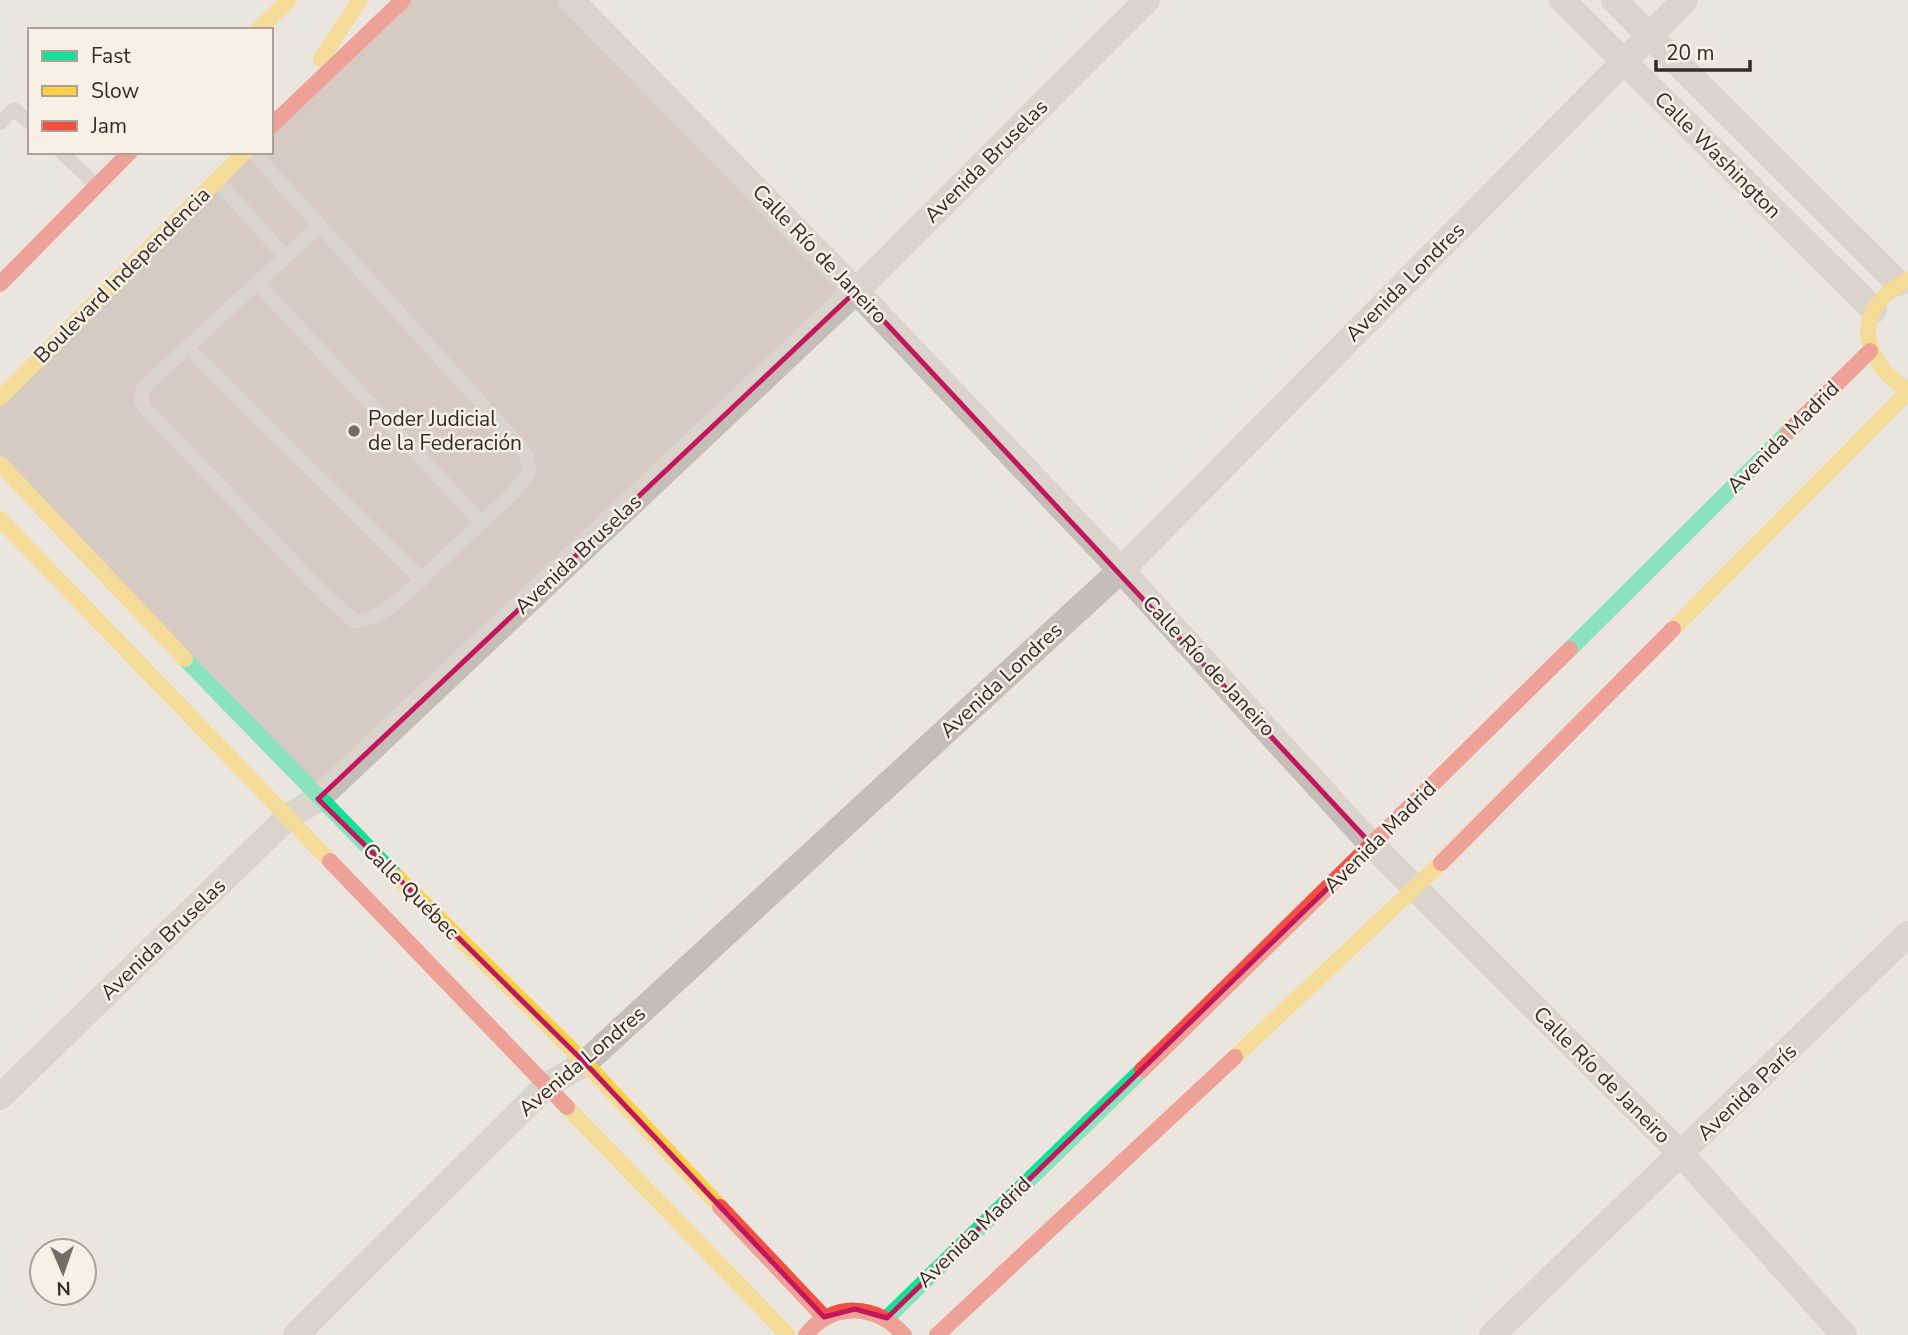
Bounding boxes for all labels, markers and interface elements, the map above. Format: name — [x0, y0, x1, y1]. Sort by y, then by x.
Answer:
legend — [28, 28, 273, 154]
scale bar — [1656, 28, 1750, 72]
text: 20 m — [1666, 39, 1715, 67]
text: Fast — [91, 42, 131, 70]
text: Slow — [91, 77, 140, 105]
street label: Calle Washington — [1648, 85, 1788, 225]
street label: Avenida Bruselas — [918, 93, 1054, 229]
text: Jam — [90, 112, 127, 140]
street label: Calle Río de Janeiro — [746, 178, 894, 330]
street label: Boulevard Independencia — [28, 181, 216, 369]
street label: Avenida Londres — [1339, 216, 1471, 348]
street label: Avenida Madrid — [1721, 375, 1845, 499]
place label: Poder Judicial de la Federación — [368, 405, 522, 457]
marker: Poder Judicial de la Federación — [346, 423, 362, 439]
street label: Avenida Bruselas — [508, 488, 648, 620]
street label: Calle Río de Janeiro — [1136, 589, 1282, 743]
street label: Avenida Londres — [934, 616, 1068, 744]
street label: Avenida Madrid — [1318, 775, 1442, 899]
street label: Calle Québec — [357, 837, 466, 946]
street label: Avenida Bruselas — [94, 872, 232, 1006]
street label: Avenida Londres — [512, 1000, 652, 1122]
street label: Calle Río de Janeiro — [1527, 1000, 1677, 1150]
street label: Avenida París — [1691, 1037, 1803, 1147]
street label: Avenida Madrid — [911, 1170, 1037, 1294]
north arrow — [28, 1237, 98, 1307]
text: N — [56, 1275, 71, 1301]

